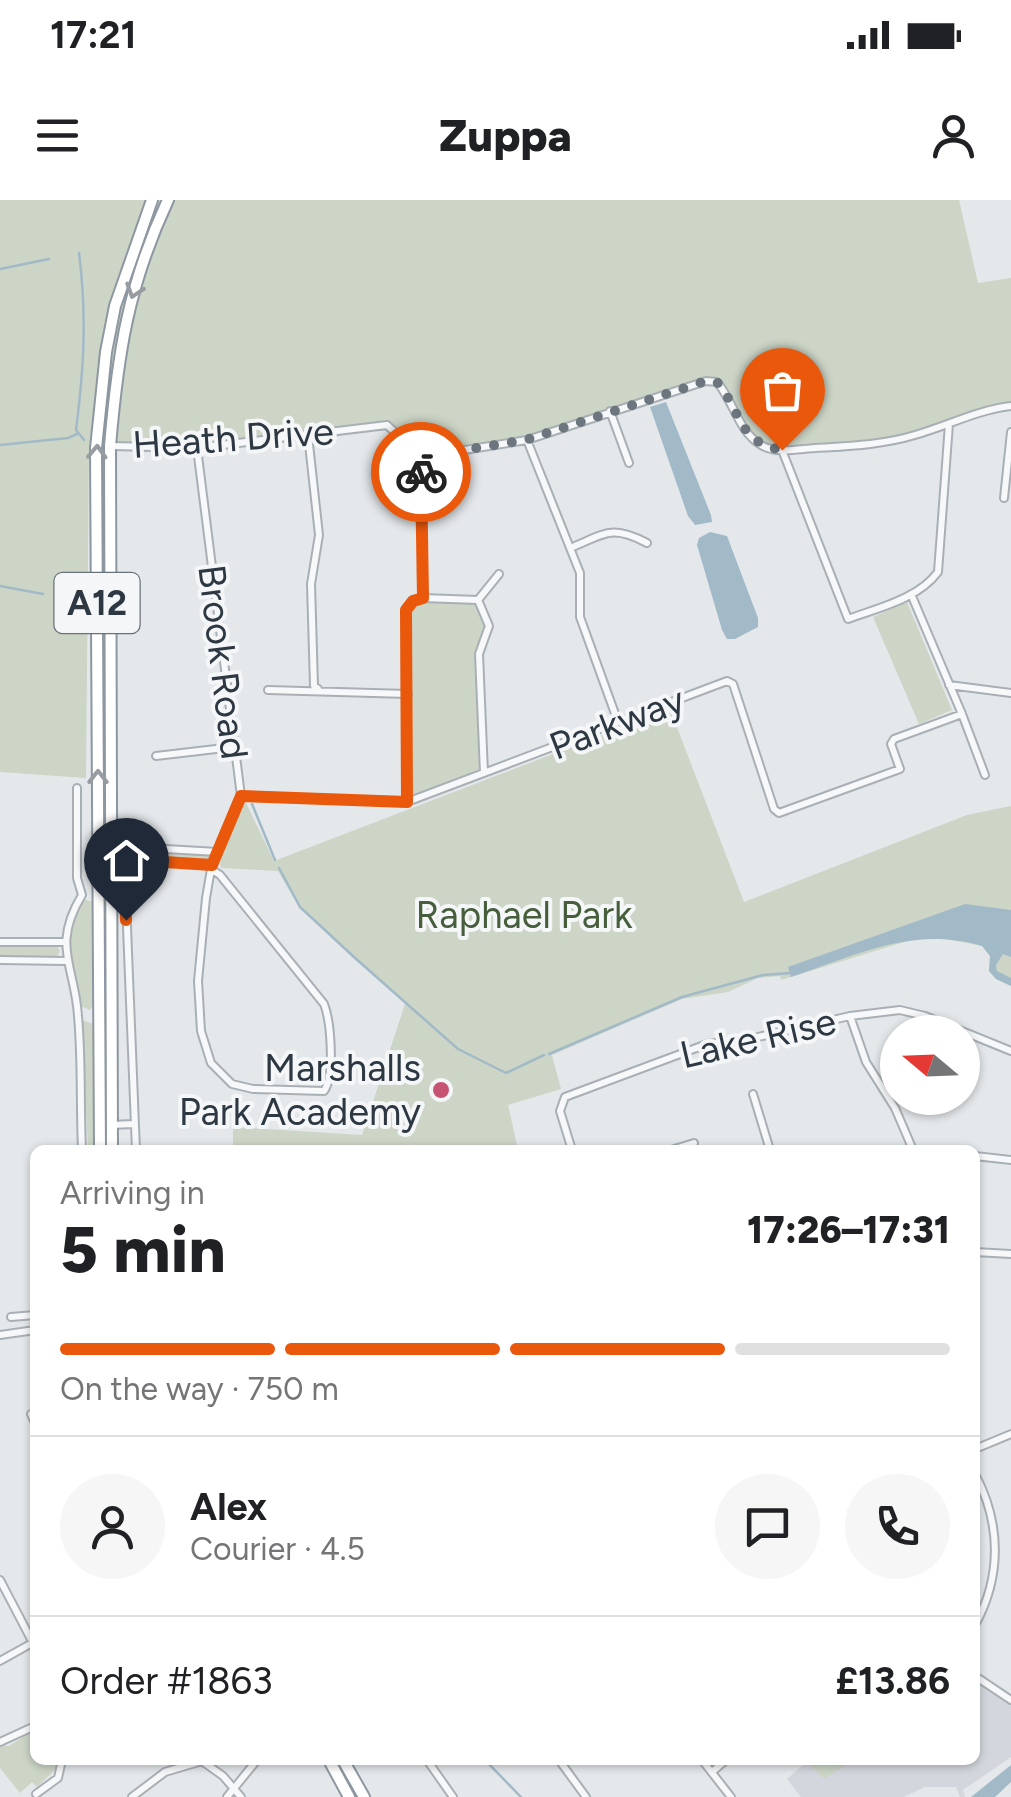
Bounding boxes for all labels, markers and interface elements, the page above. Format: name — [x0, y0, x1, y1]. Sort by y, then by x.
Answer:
text: 17:21 — [50, 12, 137, 58]
icon: menu — [30, 108, 85, 163]
text: Zuppa — [439, 108, 572, 162]
icon: person — [926, 108, 981, 163]
one-way arrow — [125, 282, 145, 299]
pin — [740, 348, 825, 451]
icon: bag — [755, 363, 810, 418]
street label: Heath Drive — [131, 408, 335, 468]
courier — [371, 422, 471, 522]
one-way arrow — [86, 443, 107, 459]
icon: bike — [394, 445, 449, 500]
street label: Brook Road — [188, 562, 258, 762]
road number: A12 — [54, 573, 140, 633]
street label: Parkway — [543, 676, 691, 770]
one-way arrow — [87, 768, 109, 784]
pin — [84, 818, 169, 921]
icon: home — [99, 833, 154, 888]
park label: Raphael Park — [416, 892, 633, 938]
street label: Lake Rise — [676, 998, 840, 1078]
north arrow — [880, 1015, 980, 1115]
map controls — [880, 1015, 980, 1115]
place label: Marshalls Park Academy — [179, 1045, 421, 1135]
marker: Marshalls Park Academy — [430, 1079, 452, 1101]
text: Arriving in — [60, 1174, 205, 1212]
text: 17:26–17:31 — [747, 1207, 950, 1253]
text: 5 min — [60, 1210, 226, 1288]
text: On the way · 750 m — [60, 1370, 339, 1408]
button: person — [60, 1474, 165, 1579]
button: chat — [715, 1474, 820, 1579]
button: phone — [845, 1474, 950, 1579]
text: Alex — [190, 1484, 267, 1530]
text: Courier · 4.5 — [190, 1530, 365, 1568]
text: Order #1863 — [60, 1658, 273, 1704]
text: £13.86 — [836, 1658, 950, 1704]

